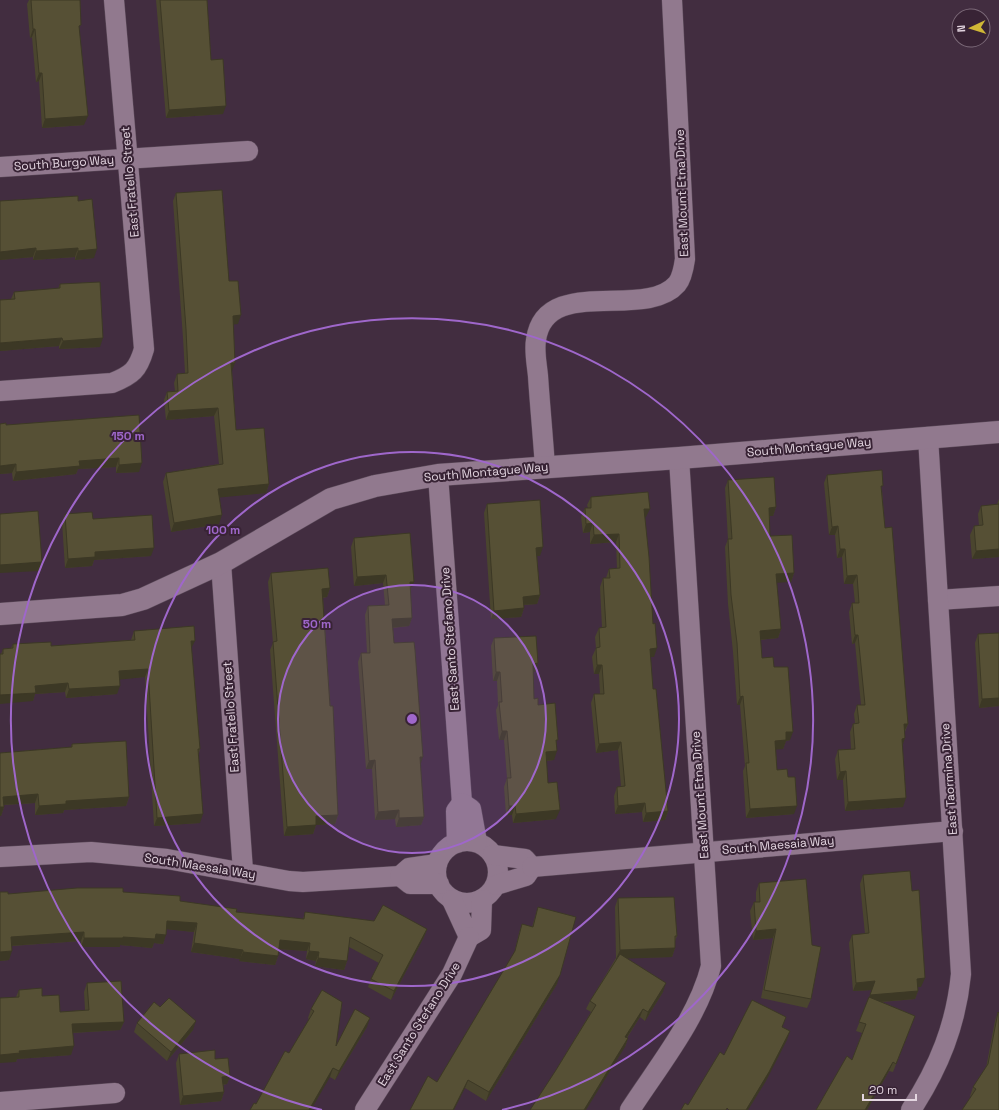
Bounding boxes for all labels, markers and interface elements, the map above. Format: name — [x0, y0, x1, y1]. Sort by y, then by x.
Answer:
north arrow — [951, 8, 991, 48]
text: N — [954, 25, 968, 33]
street label: East Fratello Street — [117, 126, 143, 238]
street label: East Mount Etna Drive — [672, 129, 692, 257]
street label: South Burgo Way — [13, 152, 115, 174]
text: 150 m — [111, 428, 145, 444]
street label: South Montague Way — [746, 434, 872, 460]
street label: South Montague Way — [423, 459, 549, 485]
text: 100 m — [206, 522, 240, 538]
street label: East Santo Stefano Drive — [437, 567, 463, 711]
text: 50 m — [303, 616, 331, 632]
street label: East Fratello Street — [219, 661, 243, 773]
centre of rings — [405, 712, 419, 726]
street label: East Taormina Drive — [937, 723, 961, 835]
street label: East Mount Etna Drive — [688, 731, 712, 859]
street label: South Maesaia Way — [721, 832, 835, 858]
street label: South Maesaia Way — [143, 849, 257, 883]
street label: East Santo Stefano Drive — [374, 959, 464, 1089]
scale bar — [863, 1076, 916, 1102]
text: 20 m — [869, 1082, 897, 1098]

